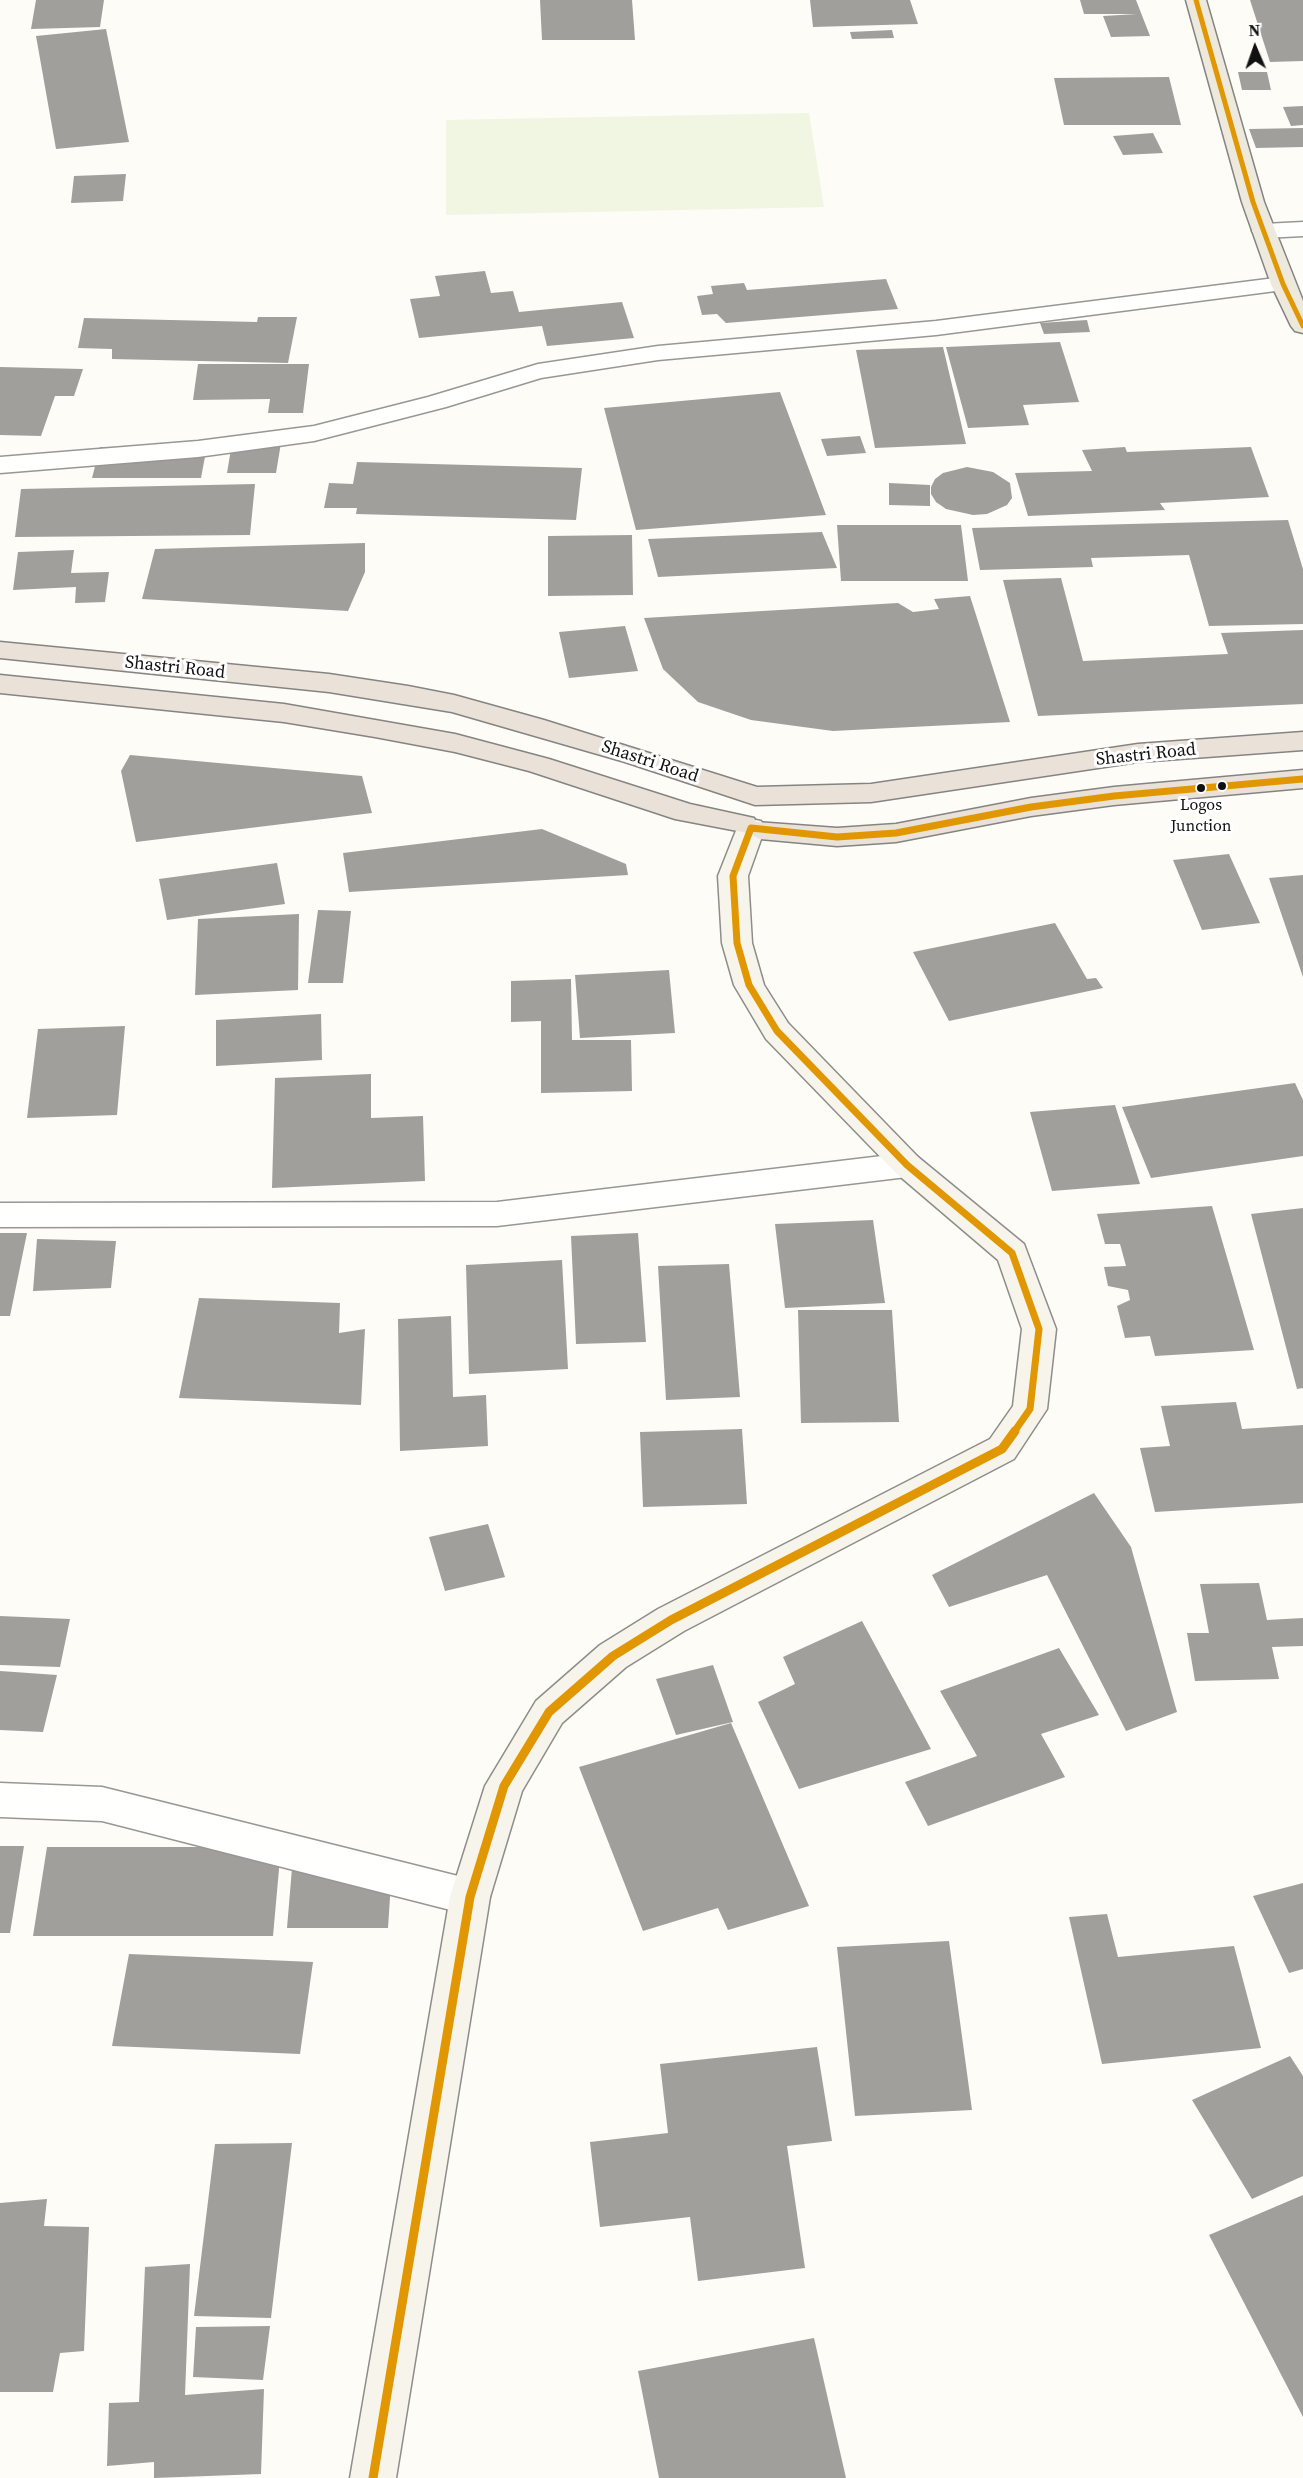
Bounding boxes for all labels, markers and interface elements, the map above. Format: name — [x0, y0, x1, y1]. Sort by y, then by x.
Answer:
north arrow — [1225, 18, 1285, 78]
text: N — [1248, 19, 1261, 41]
street label: Shastri Road — [124, 652, 226, 684]
street label: Shastri Road — [599, 736, 701, 788]
street label: Shastri Road — [1095, 739, 1197, 771]
unlabelled marker — [1216, 780, 1228, 792]
marker: Logos Junction — [1195, 782, 1207, 794]
place label: Logos Junction — [1171, 796, 1231, 834]

